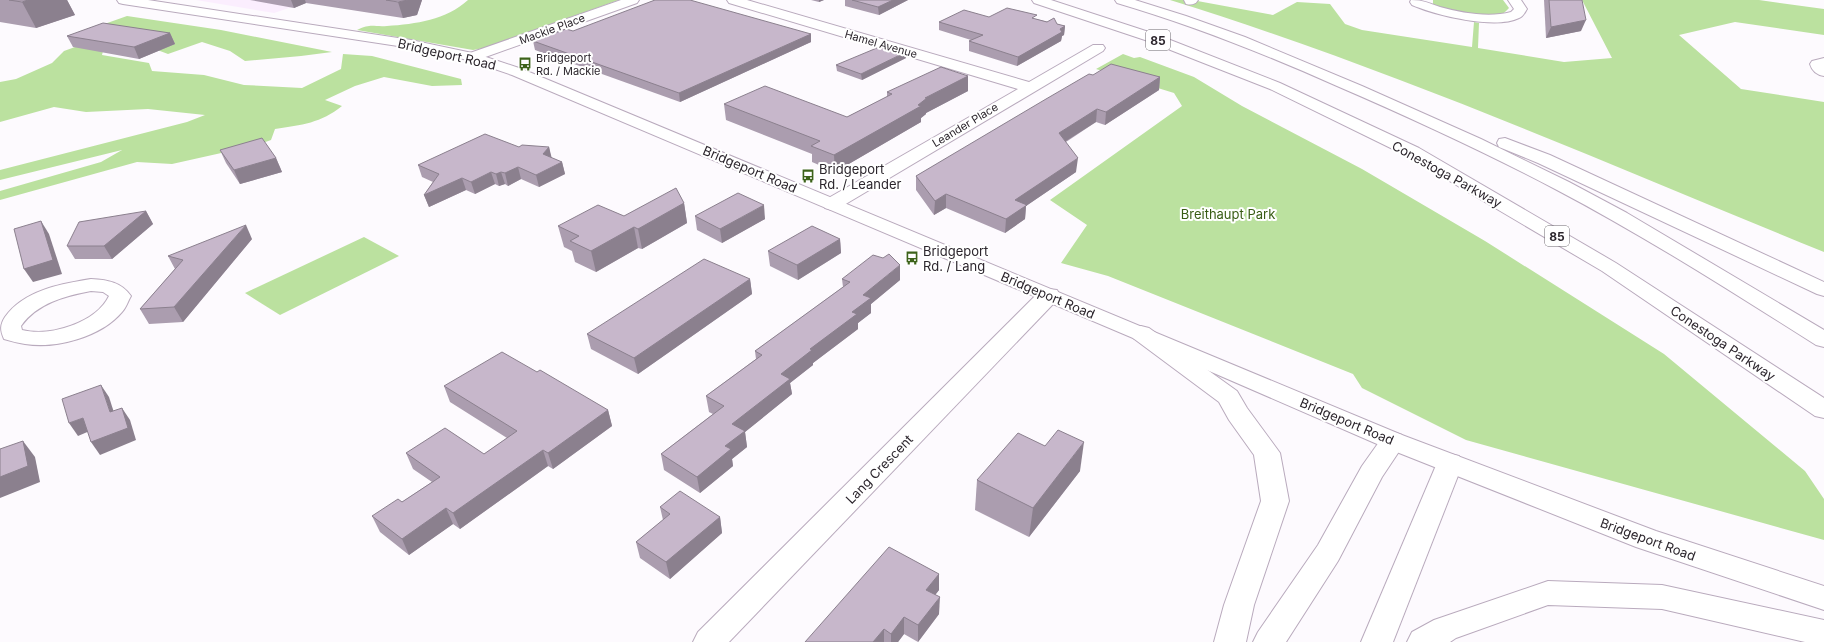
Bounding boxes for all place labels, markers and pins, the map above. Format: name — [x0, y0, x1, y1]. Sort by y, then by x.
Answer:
place label: Bridgeport Rd. / Mackie — [536, 51, 601, 78]
bus stop icon: Bridgeport Rd. / Mackie — [517, 56, 533, 72]
place label: Bridgeport Rd. / Leander — [819, 161, 901, 192]
bus stop icon: Bridgeport Rd. / Leander — [800, 168, 816, 184]
place label: Bridgeport Rd. / Lang — [923, 243, 988, 274]
bus stop icon: Bridgeport Rd. / Lang — [904, 250, 920, 266]

